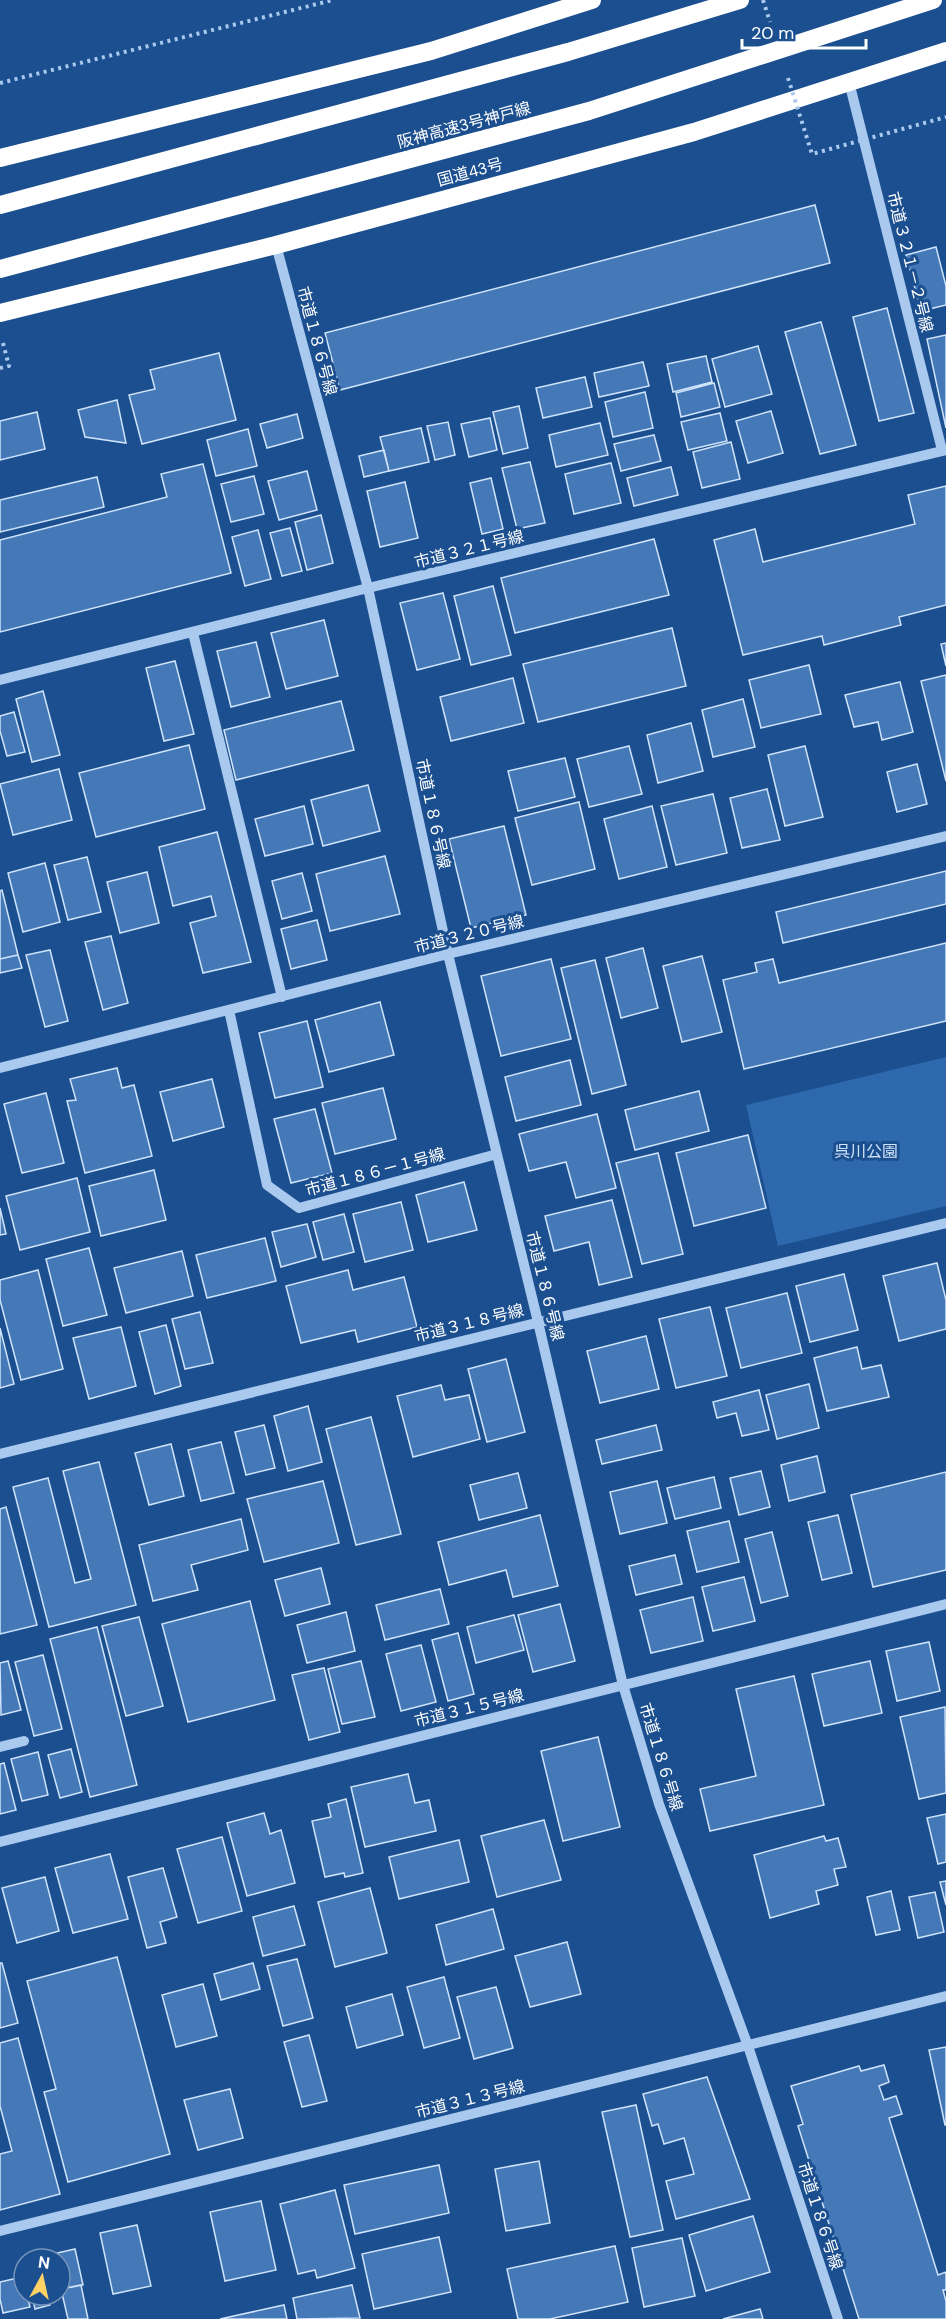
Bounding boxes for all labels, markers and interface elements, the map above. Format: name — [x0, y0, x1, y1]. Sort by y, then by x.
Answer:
scale bar — [742, 12, 866, 50]
text: 20 m — [751, 21, 794, 45]
street label: 阪神高速3号神戸線 — [395, 97, 533, 153]
street label: 国道43号 — [435, 153, 505, 191]
street label: 市道３２１－２号線 — [882, 190, 938, 334]
street label: 市道１８６号線 — [292, 284, 342, 398]
street label: 市道３２１号線 — [412, 525, 526, 573]
street label: 市道１８６号線 — [411, 757, 455, 871]
street label: 市道３２０号線 — [412, 910, 526, 958]
park label: 呉川公園 — [834, 1141, 898, 1162]
street label: 市道１８６－１号線 — [303, 1143, 447, 1201]
street label: 市道１８６号線 — [521, 1229, 569, 1343]
street label: 市道３１８号線 — [412, 1299, 526, 1347]
street label: 市道３１５号線 — [412, 1684, 526, 1732]
street label: 市道１８６号線 — [635, 1700, 687, 1814]
street label: 市道３１３号線 — [413, 2075, 527, 2123]
street label: 市道１８６号線 — [793, 2159, 847, 2273]
north arrow — [12, 2247, 72, 2307]
text: N — [37, 2251, 51, 2274]

